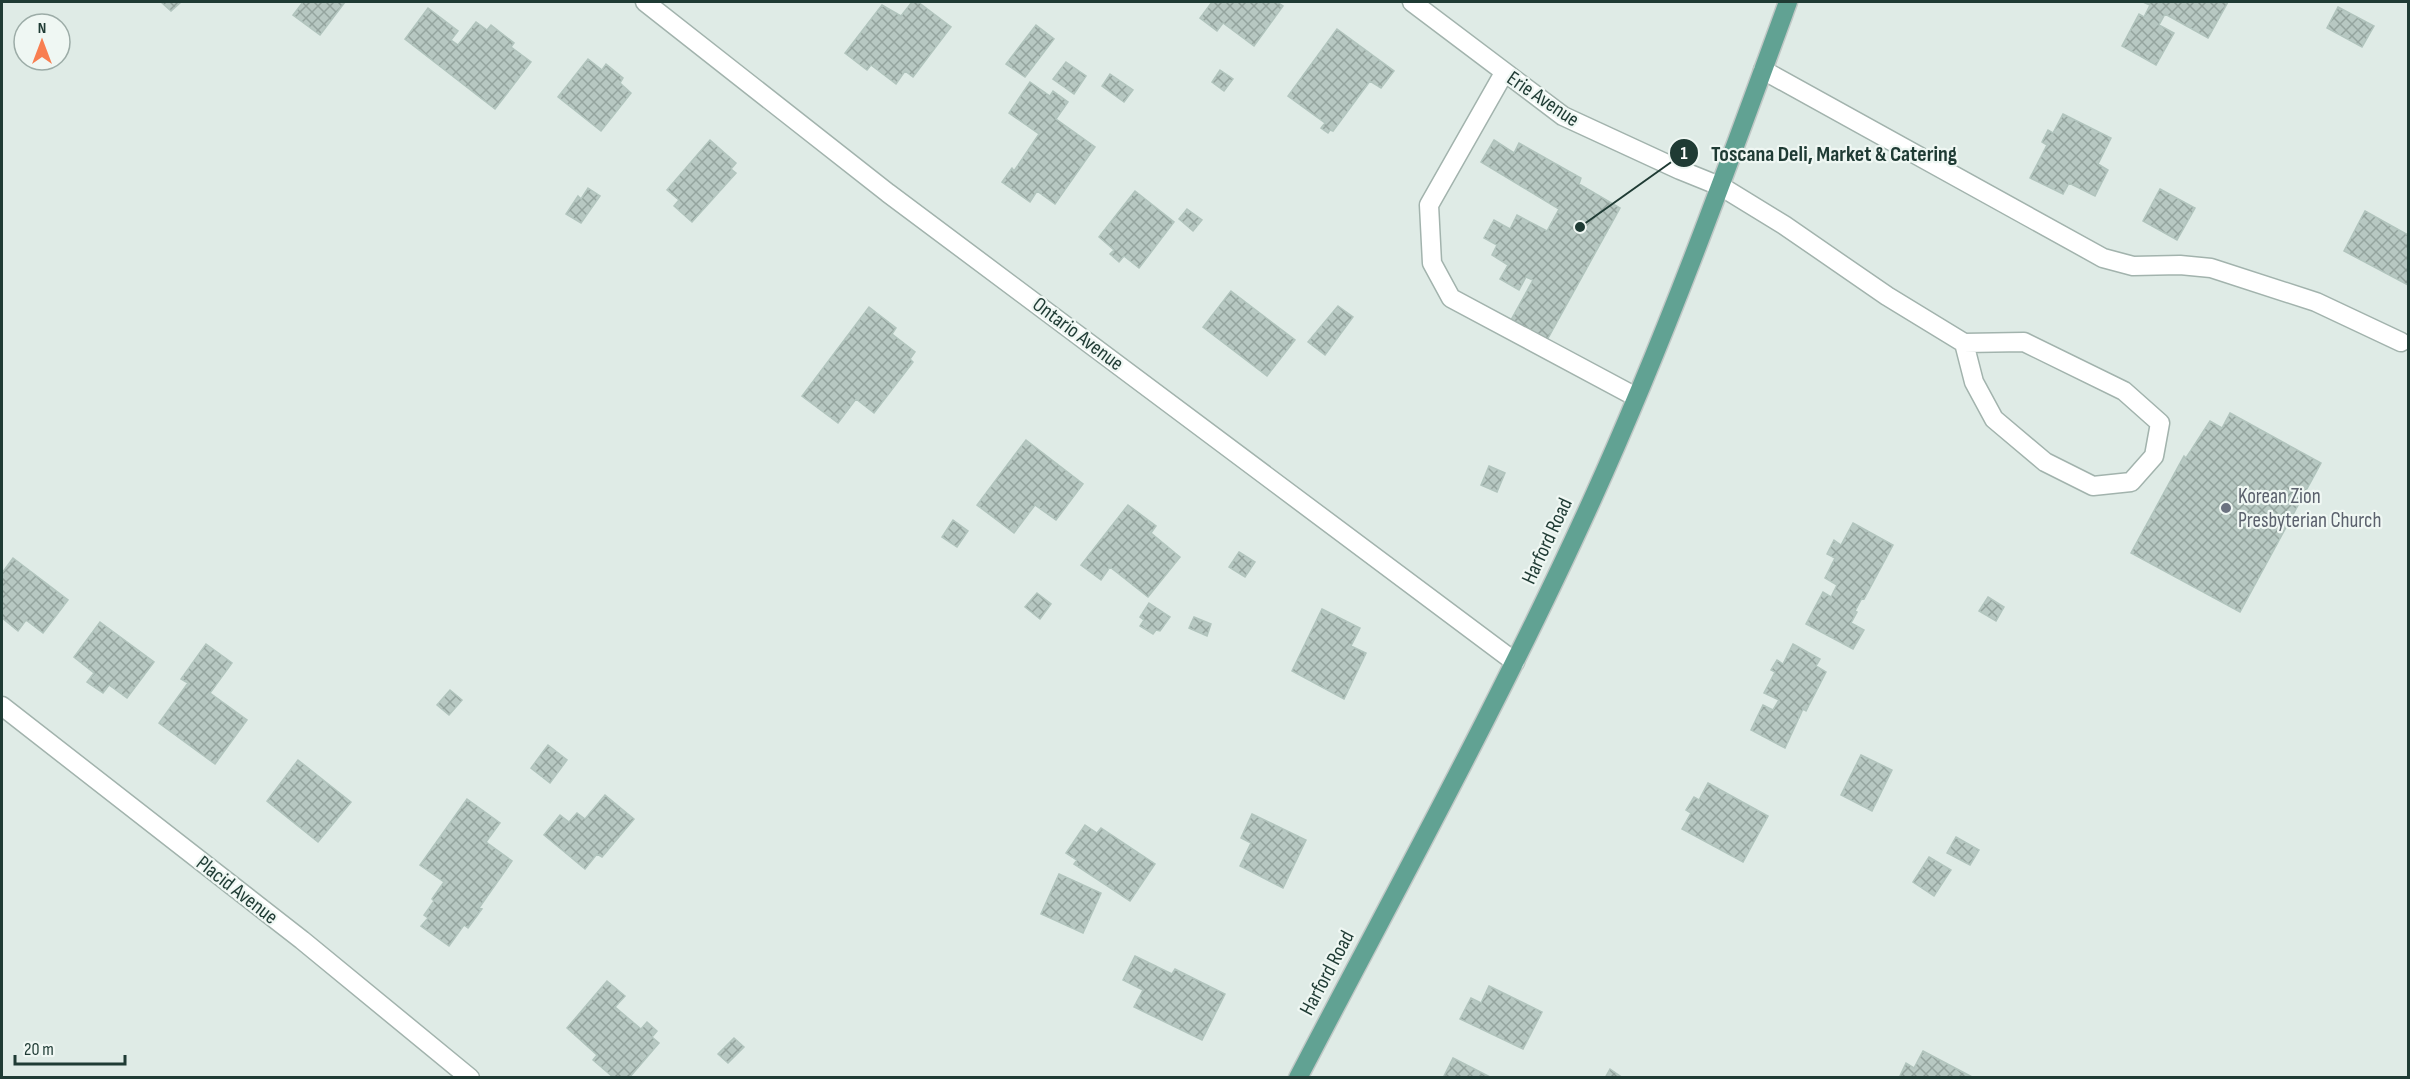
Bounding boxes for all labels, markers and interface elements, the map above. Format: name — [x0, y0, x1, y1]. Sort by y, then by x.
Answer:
north arrow — [12, 12, 72, 72]
text: N — [38, 19, 46, 38]
street label: Erie Avenue — [1502, 66, 1584, 132]
callout: Toscana Deli, Market & Catering — [1669, 133, 1969, 173]
text: Toscana Deli, Market & Catering — [1711, 141, 1957, 168]
text: 1 — [1680, 143, 1688, 164]
street label: Ontario Avenue — [1028, 292, 1128, 376]
place label: Korean Zion Presbyterian Church — [2238, 484, 2381, 533]
street label: Harford Road — [1516, 494, 1578, 588]
marker: Korean Zion Presbyterian Church — [2219, 501, 2233, 515]
street label: Placid Avenue — [191, 850, 283, 930]
street label: Harford Road — [1294, 926, 1360, 1020]
scale bar — [15, 1028, 124, 1066]
text: 20 m — [24, 1039, 54, 1060]

